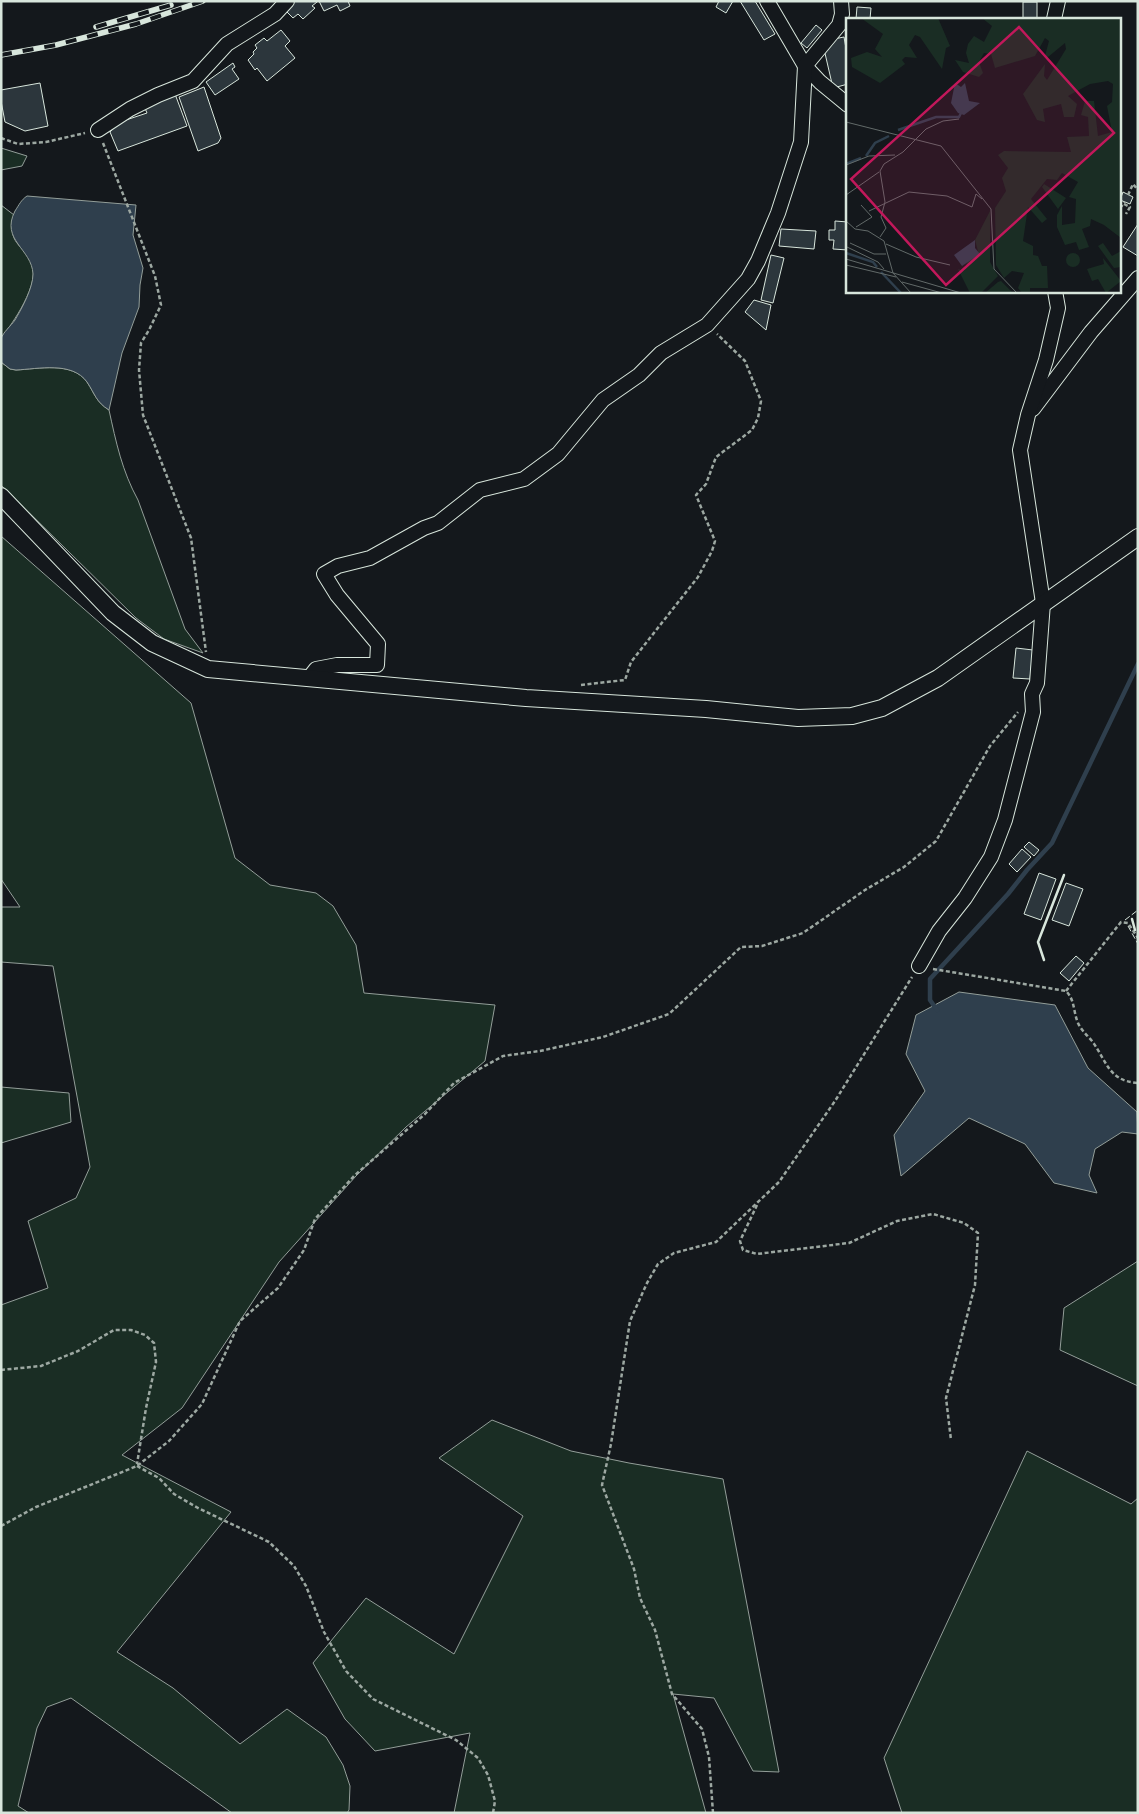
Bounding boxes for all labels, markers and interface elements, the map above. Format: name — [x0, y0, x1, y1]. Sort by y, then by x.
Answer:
inset map — [846, 18, 1122, 292]

